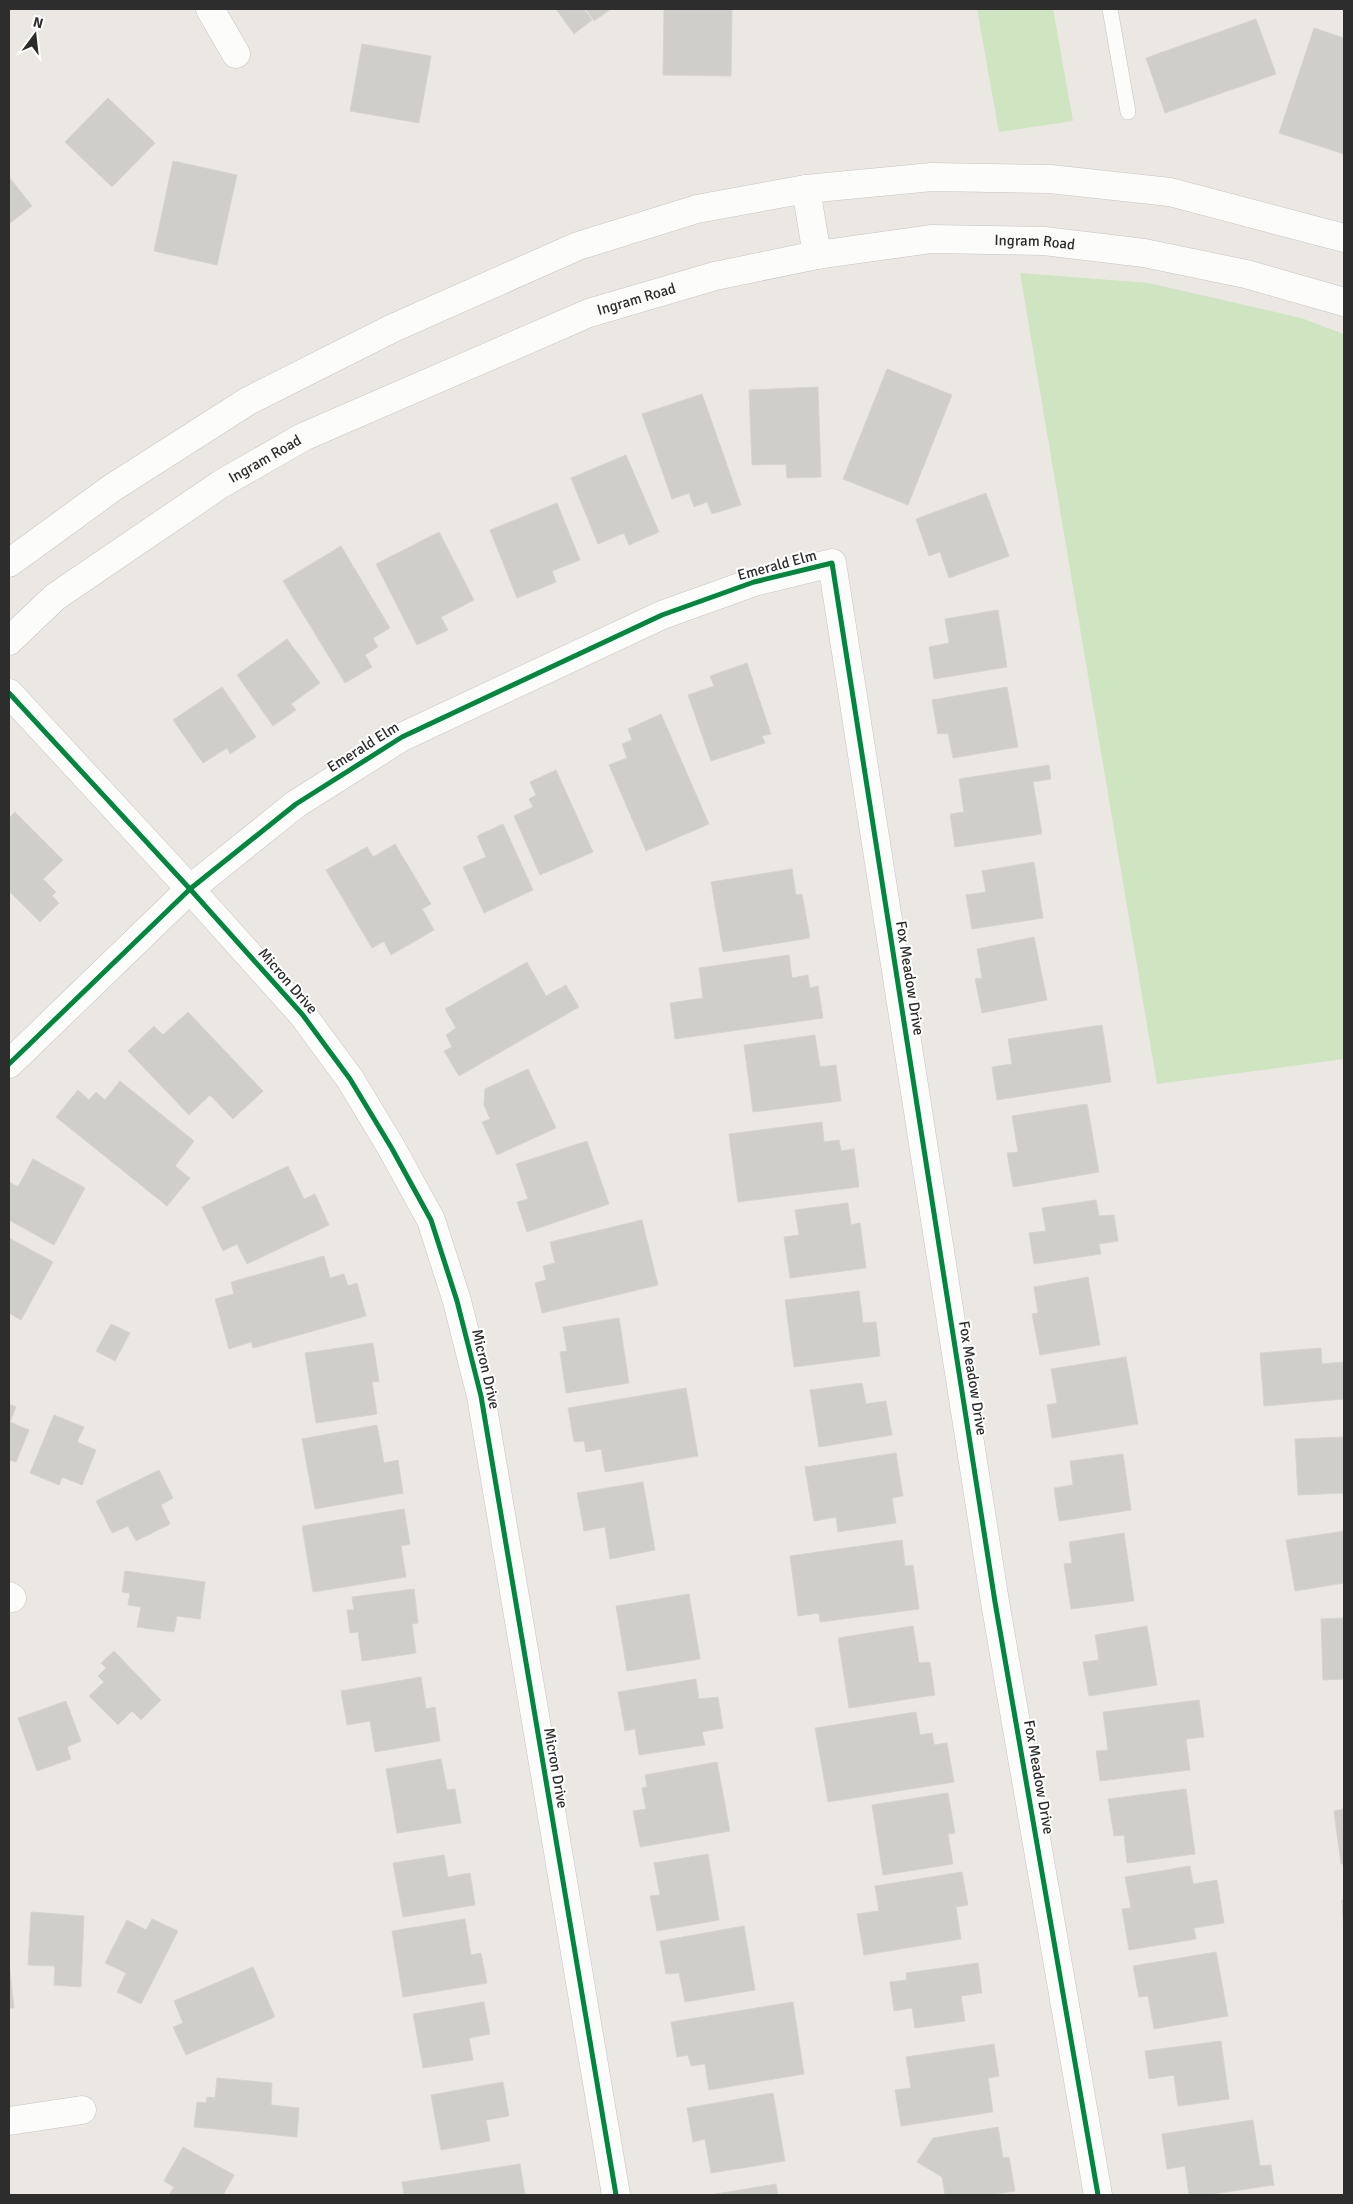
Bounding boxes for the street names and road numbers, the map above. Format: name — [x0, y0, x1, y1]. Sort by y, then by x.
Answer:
street label: Ingram Road — [994, 231, 1076, 254]
street label: Ingram Road — [595, 279, 678, 319]
street label: Ingram Road — [225, 431, 304, 487]
street label: Emerald Elm — [735, 546, 819, 584]
street label: Emerald Elm — [324, 718, 402, 776]
street label: Fox Meadow Drive — [892, 920, 928, 1036]
street label: Micron Drive — [255, 944, 321, 1018]
street label: Fox Meadow Drive — [955, 1320, 991, 1436]
street label: Micron Drive — [468, 1327, 504, 1411]
street label: Fox Meadow Drive — [1020, 1719, 1058, 1835]
street label: Micron Drive — [540, 1726, 572, 1810]

